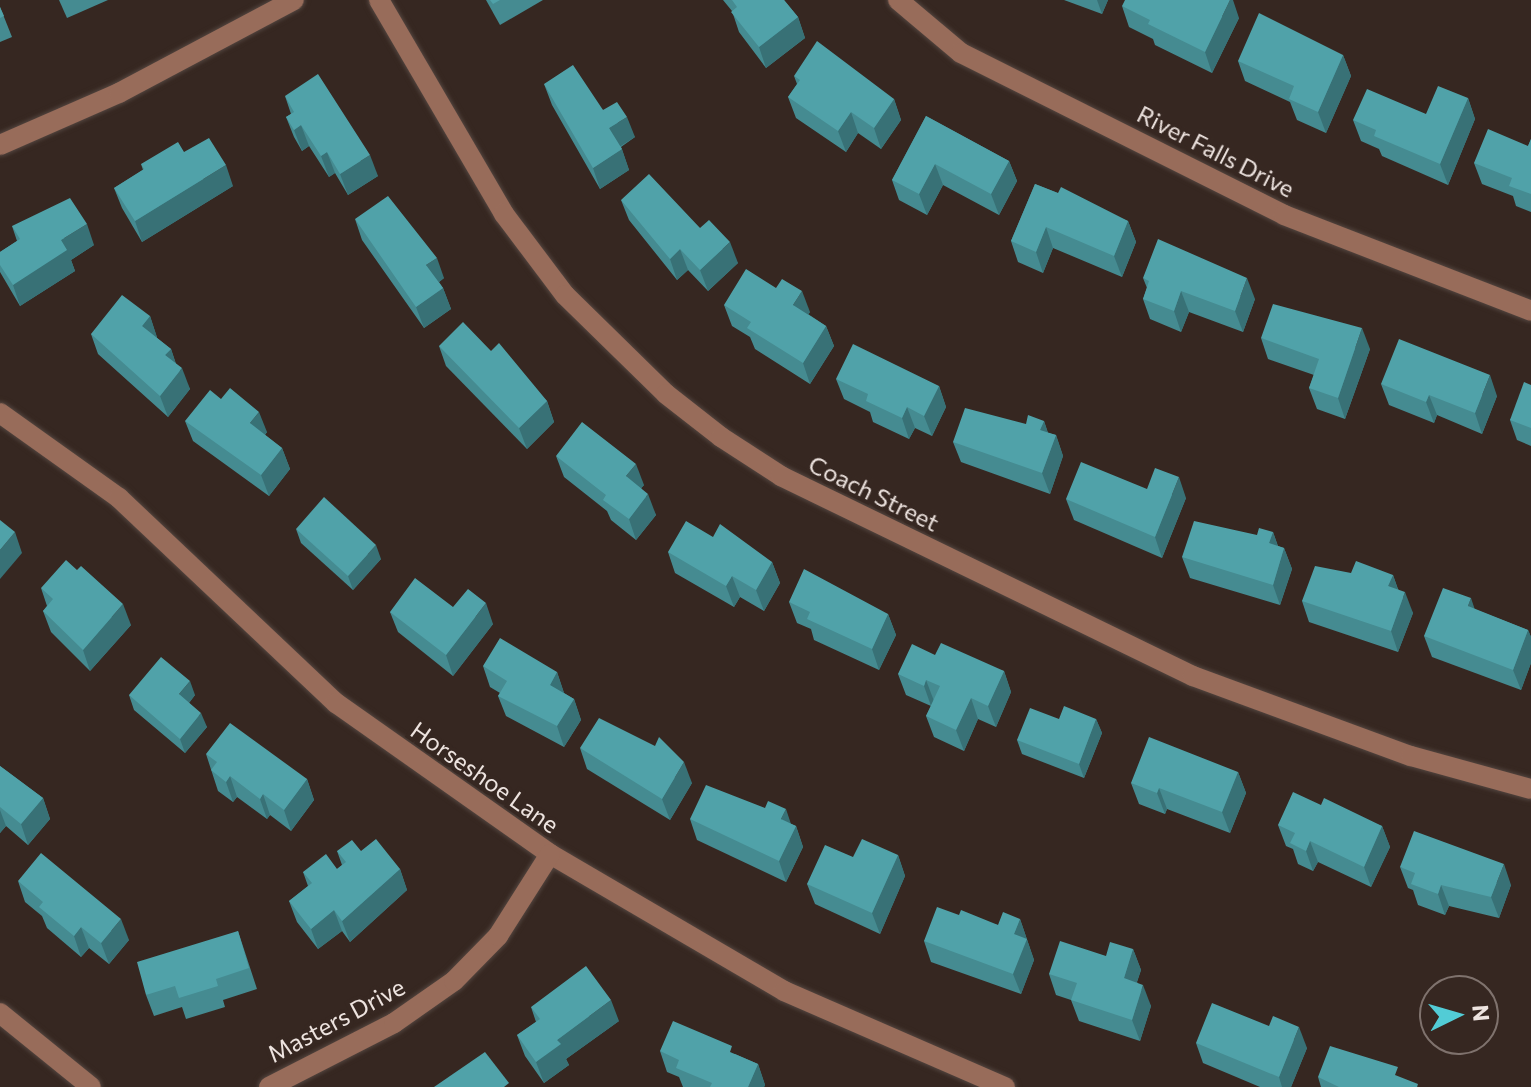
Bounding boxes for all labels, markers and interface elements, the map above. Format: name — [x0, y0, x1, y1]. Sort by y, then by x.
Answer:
street label: River Falls Drive — [1133, 99, 1299, 203]
street label: Coach Street — [804, 449, 944, 537]
street label: Horseshoe Lane — [405, 715, 565, 839]
street label: Masters Drive — [263, 972, 409, 1068]
north arrow — [1419, 975, 1499, 1055]
text: N — [1467, 1004, 1496, 1022]

